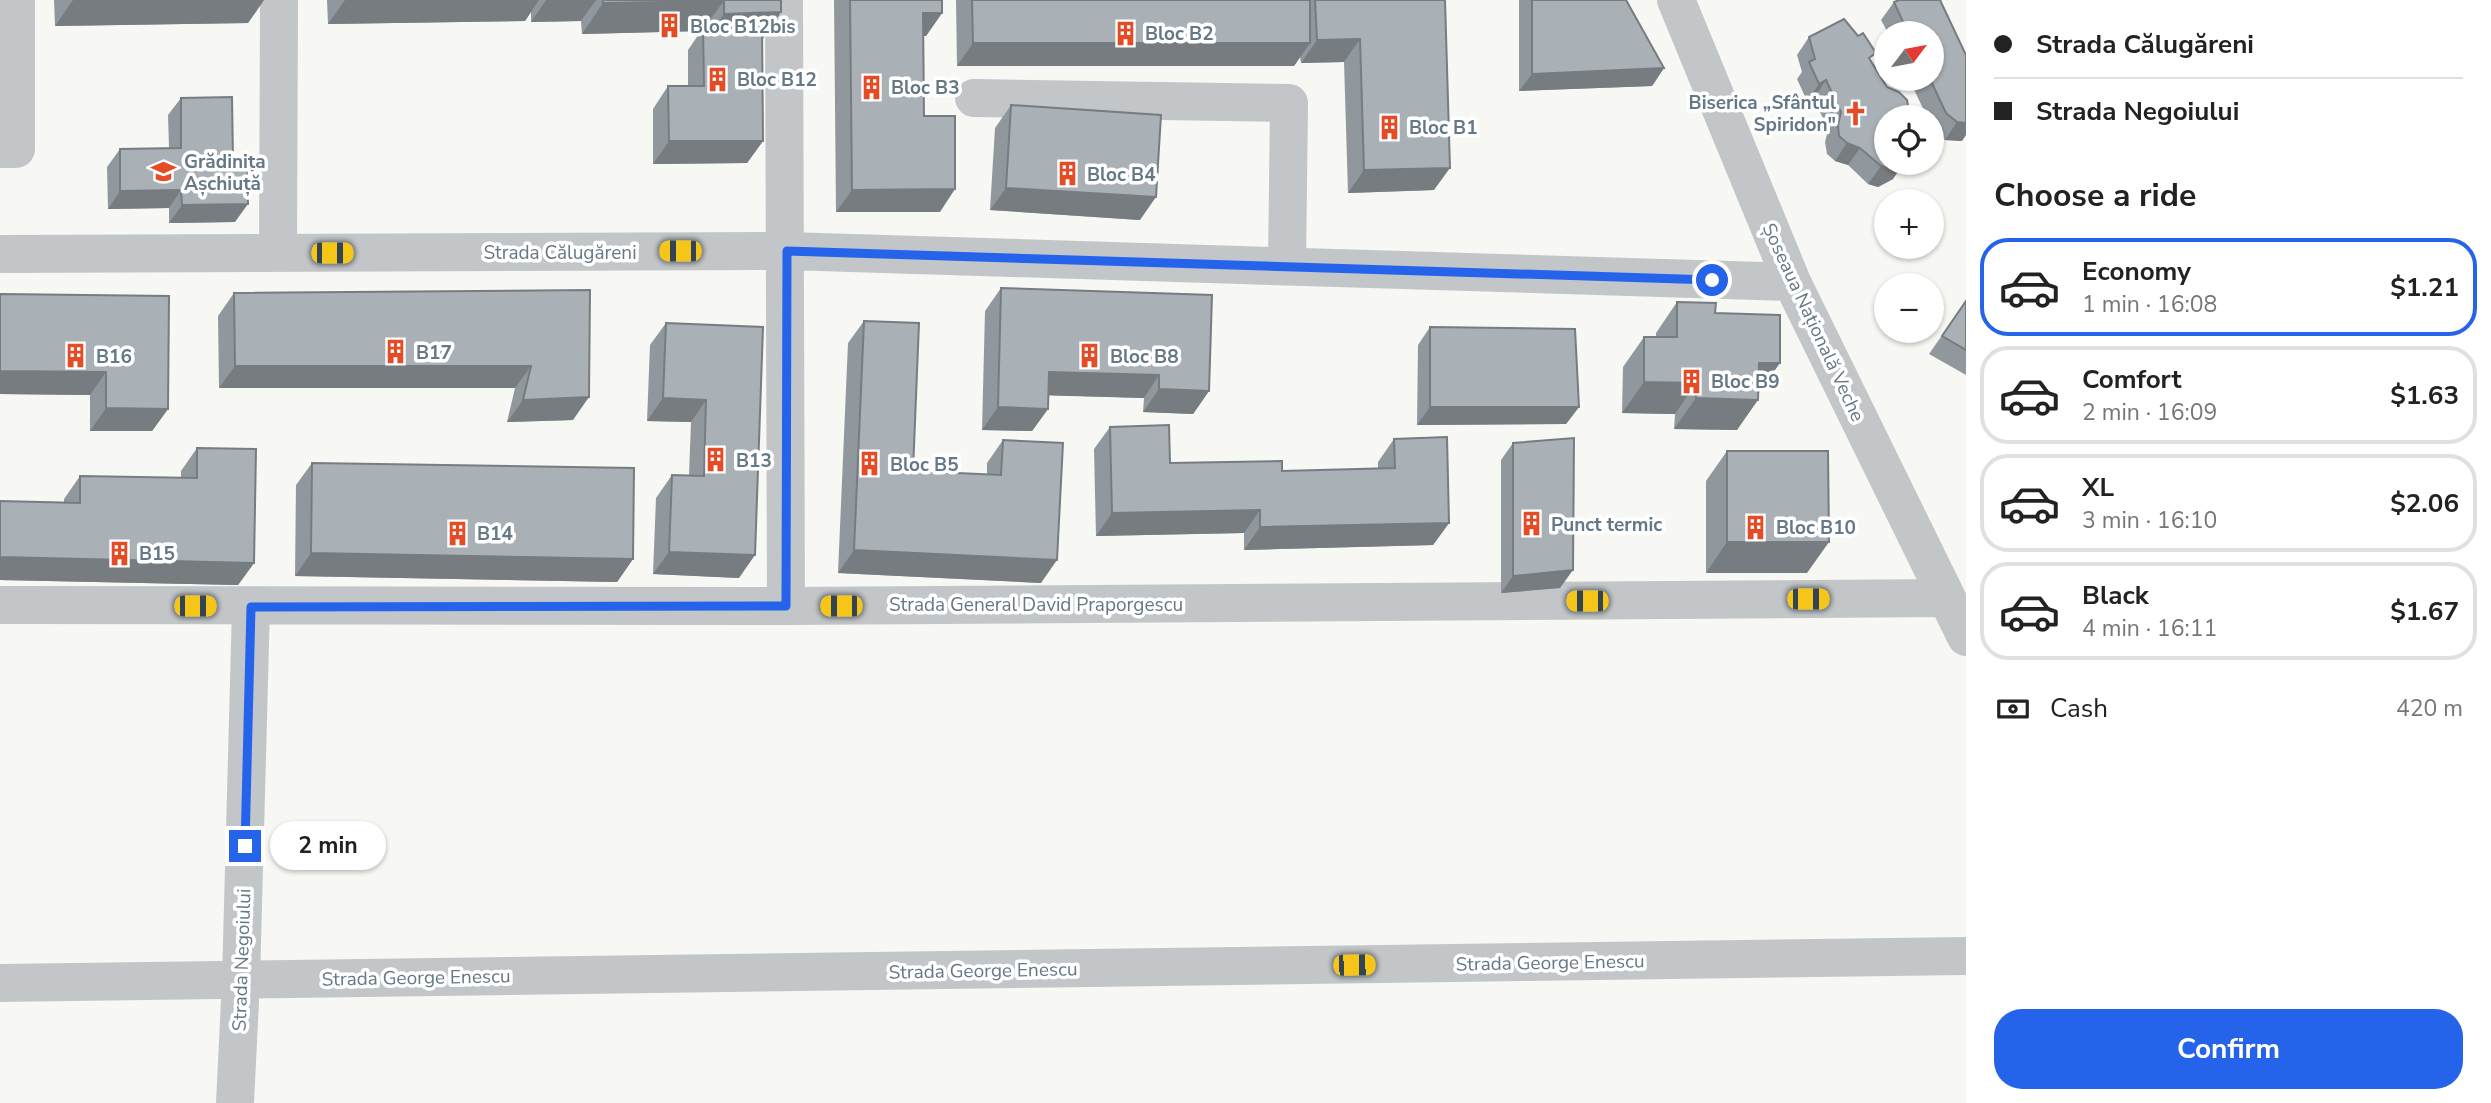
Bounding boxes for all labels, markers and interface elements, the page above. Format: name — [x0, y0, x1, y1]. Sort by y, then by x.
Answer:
building icon: Bloc B12bis — [656, 12, 684, 40]
place label: Bloc B12bis — [690, 14, 795, 40]
building icon: Bloc B2 — [1111, 19, 1139, 47]
place label: Bloc B2 — [1145, 21, 1214, 47]
north arrow — [1874, 21, 1944, 91]
map controls — [1874, 21, 1944, 343]
text: Strada Călugăreni — [2036, 27, 2254, 62]
building icon: Bloc B12 — [703, 65, 731, 93]
place label: Bloc B12 — [737, 67, 817, 93]
building icon: Bloc B3 — [857, 73, 885, 101]
place label: Bloc B3 — [891, 75, 960, 101]
place label: Biserica „Sfântul Spiridon" — [1689, 90, 1836, 138]
text: Strada Negoiului — [2036, 94, 2239, 129]
church icon: Biserica „Sfântul Spiridon" — [1842, 99, 1870, 127]
button: locate — [1874, 105, 1944, 175]
building icon: Bloc B1 — [1375, 113, 1403, 141]
place label: Bloc B1 — [1409, 115, 1478, 141]
place label: Grădinița Așchiuță — [184, 149, 266, 197]
school or university icon: Grădinița Așchiuță — [150, 158, 178, 186]
building icon: Bloc B4 — [1053, 160, 1081, 188]
place label: Bloc B4 — [1087, 162, 1156, 188]
text: Choose a ride — [1994, 174, 2196, 217]
button: + — [1874, 189, 1944, 259]
street label: Șoseaua Națională Veche — [1756, 219, 1871, 426]
street label: Strada Călugăreni — [483, 240, 637, 266]
car — [660, 241, 702, 262]
car — [312, 243, 354, 264]
text: Economy — [2082, 254, 2191, 289]
icon: car — [1998, 256, 2061, 319]
route start — [1696, 264, 1728, 296]
text: $1.21 — [2390, 270, 2459, 305]
button: − — [1874, 273, 1944, 343]
text: 1 min · 16:08 — [2082, 289, 2217, 320]
building icon: B17 — [382, 338, 410, 366]
place label: B17 — [416, 340, 452, 366]
building icon: B16 — [62, 342, 90, 370]
building icon: Bloc B8 — [1076, 342, 1104, 370]
place label: B16 — [96, 344, 132, 370]
place label: Bloc B8 — [1110, 344, 1179, 370]
text: Comfort — [2082, 362, 2182, 397]
icon: car — [1998, 364, 2061, 427]
building icon: Bloc B9 — [1677, 367, 1705, 395]
place label: Bloc B9 — [1711, 369, 1780, 395]
text: $1.63 — [2390, 378, 2459, 413]
text: 2 min · 16:09 — [2082, 397, 2217, 428]
building icon: B13 — [702, 446, 730, 474]
place label: B13 — [736, 448, 772, 474]
building icon: Bloc B5 — [856, 450, 884, 478]
place label: Bloc B5 — [890, 452, 959, 478]
text: XL — [2082, 470, 2114, 505]
icon: car — [1998, 472, 2061, 535]
text: $2.06 — [2390, 486, 2459, 521]
text: 3 min · 16:10 — [2082, 505, 2217, 536]
building icon: Punct termic — [1517, 510, 1545, 538]
place label: Punct termic — [1551, 512, 1662, 538]
building icon: Bloc B10 — [1742, 513, 1770, 541]
place label: Bloc B10 — [1776, 515, 1856, 541]
building icon: B14 — [443, 519, 471, 547]
place label: B14 — [477, 521, 513, 547]
building icon: B15 — [105, 539, 133, 567]
place label: B15 — [139, 541, 175, 567]
text: Black — [2082, 578, 2149, 613]
icon: car — [1998, 580, 2061, 643]
car — [1788, 589, 1830, 610]
car — [1567, 591, 1609, 612]
street label: Strada General David Praporgescu — [889, 592, 1183, 618]
text: $1.67 — [2390, 594, 2459, 629]
car — [175, 596, 217, 617]
car — [821, 596, 863, 617]
text: 4 min · 16:11 — [2082, 613, 2217, 644]
icon: cash — [1994, 690, 2032, 728]
text: Cash — [2050, 691, 2108, 726]
text: 420 m — [2396, 693, 2463, 724]
callout: 2 min — [270, 822, 385, 870]
route end — [229, 830, 261, 862]
text: 2 min — [298, 830, 358, 861]
street label: Strada Negoiului — [227, 888, 257, 1032]
street label: Strada George Enescu — [1455, 948, 1645, 978]
car — [1333, 954, 1376, 976]
street label: Strada George Enescu — [888, 956, 1078, 986]
street label: Strada George Enescu — [321, 963, 511, 993]
button: Confirm — [1994, 1009, 2463, 1089]

